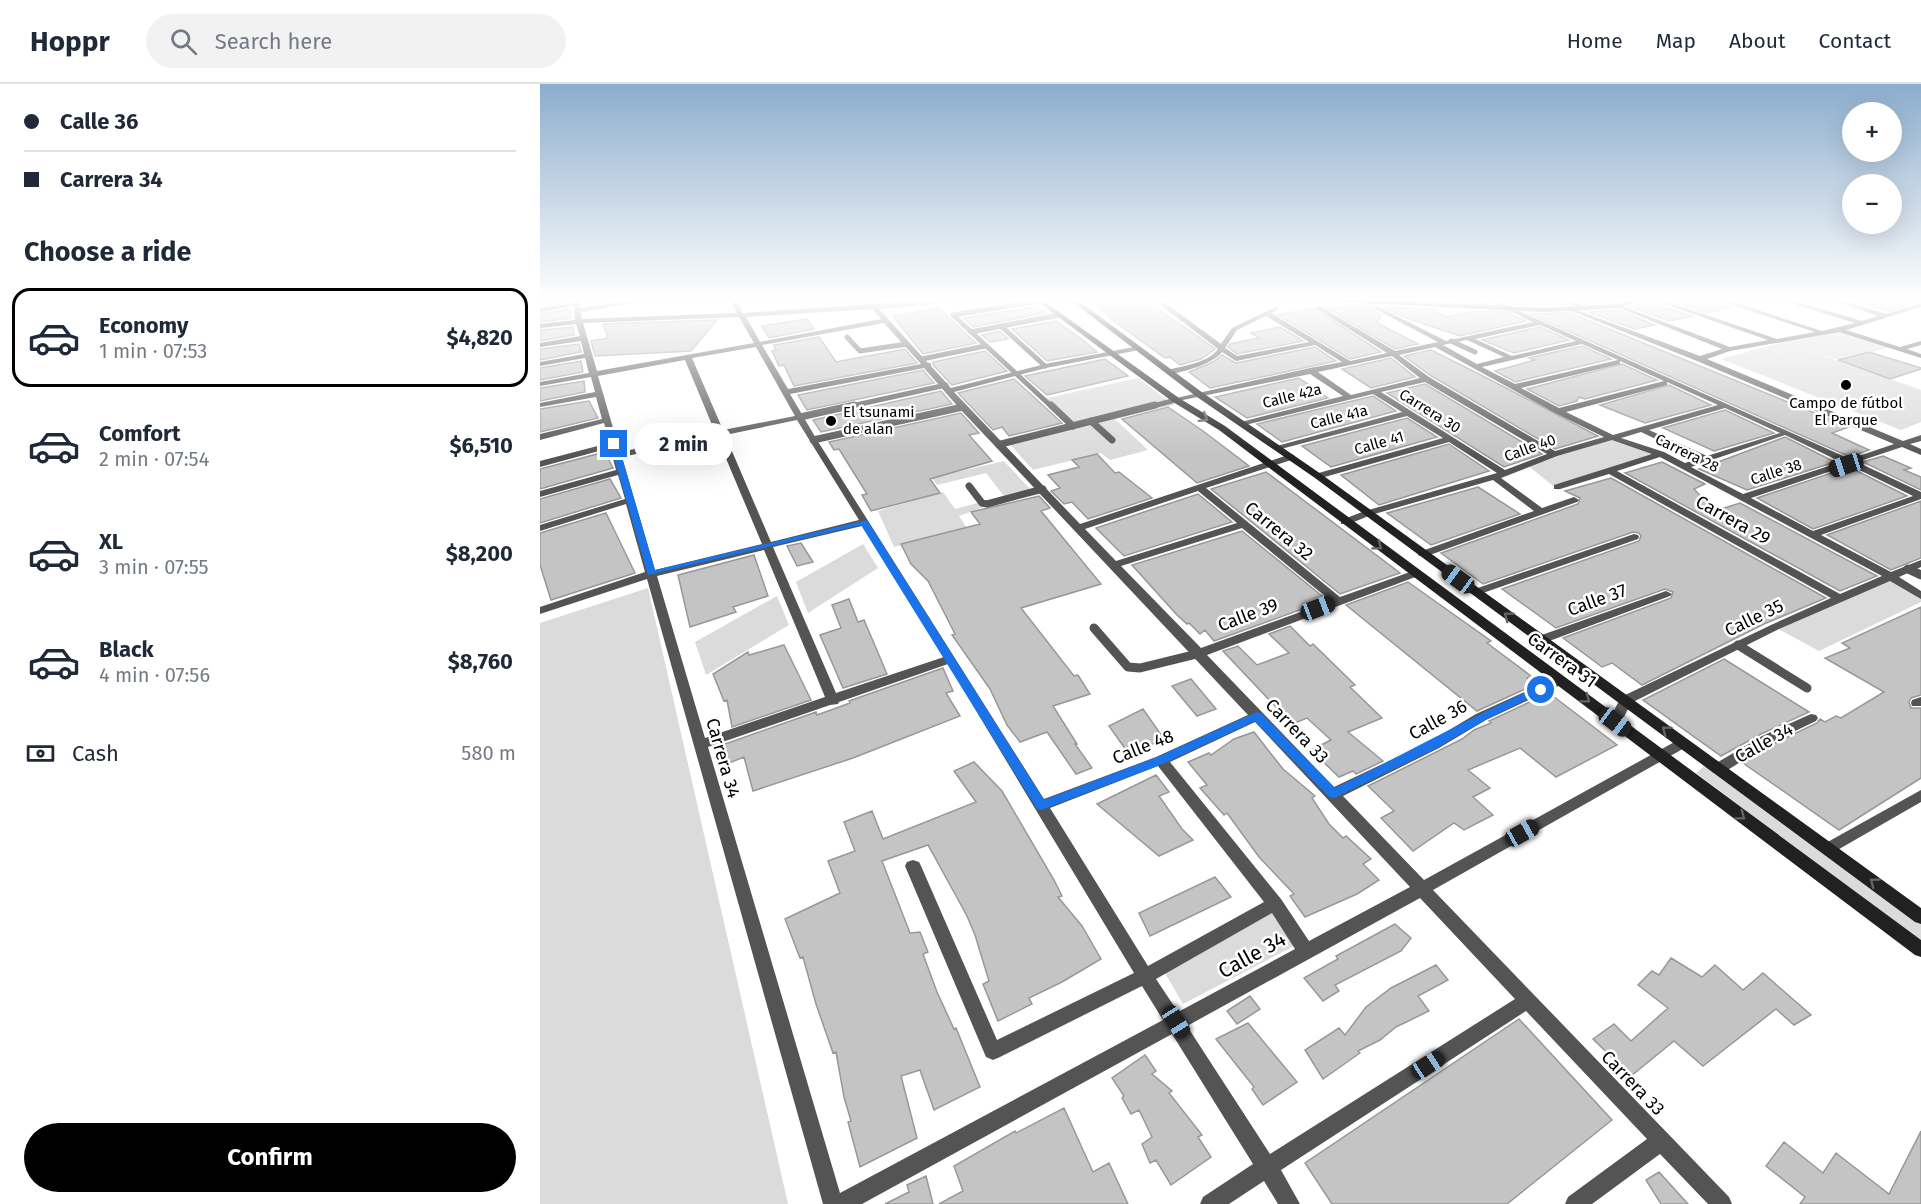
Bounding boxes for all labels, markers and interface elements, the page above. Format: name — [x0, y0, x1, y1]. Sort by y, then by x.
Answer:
search box — [146, 14, 566, 68]
text: Hoppr — [30, 25, 110, 58]
icon: search — [167, 25, 200, 58]
text: Search here — [215, 28, 332, 55]
text: Home — [1567, 28, 1623, 54]
text: Map — [1656, 28, 1696, 54]
text: About — [1729, 28, 1786, 54]
text: Contact — [1819, 28, 1891, 54]
map controls — [1842, 102, 1902, 234]
button: + — [1842, 102, 1902, 162]
text: Calle 36 — [60, 108, 138, 135]
text: Carrera 34 — [60, 166, 163, 193]
button: − — [1842, 174, 1902, 234]
text: Choose a ride — [24, 236, 191, 268]
icon: car — [27, 311, 81, 365]
text: Economy — [99, 312, 188, 339]
text: $4,820 — [446, 324, 513, 351]
text: 1 min · 07:53 — [99, 339, 207, 363]
marker: Campo de fútbol El Parque — [1839, 378, 1853, 392]
street label: Calle 42a — [1261, 380, 1323, 412]
street label: Carrera 30 — [1396, 385, 1464, 437]
place label: Campo de fútbol El Parque — [1789, 394, 1903, 429]
street label: Calle 41a — [1308, 401, 1370, 433]
place label: El tsunami de alan — [843, 403, 914, 438]
one-way arrow — [1198, 410, 1208, 422]
marker: El tsunami de alan — [824, 414, 838, 428]
icon: car — [27, 419, 81, 473]
text: Comfort — [99, 420, 180, 447]
callout: 2 min — [635, 423, 734, 465]
street label: Calle 41 — [1352, 427, 1406, 459]
route end — [600, 430, 627, 457]
street label: Calle 40 — [1502, 430, 1558, 466]
street label: Carrera 28 — [1652, 430, 1722, 476]
text: $6,510 — [449, 432, 513, 459]
text: 2 min — [659, 432, 708, 456]
text: 2 min · 07:54 — [99, 447, 209, 471]
car — [1826, 451, 1866, 479]
street label: Calle 38 — [1748, 455, 1804, 489]
street label: Carrera 29 — [1692, 491, 1774, 549]
street label: Carrera 32 — [1240, 497, 1318, 565]
icon: car — [27, 527, 81, 581]
text: XL — [99, 528, 123, 555]
one-way arrow — [1371, 539, 1382, 550]
text: $8,200 — [446, 540, 513, 567]
text: 3 min · 07:55 — [99, 555, 209, 579]
car — [1438, 561, 1478, 597]
street label: Calle 37 — [1564, 579, 1630, 621]
street label: Calle 39 — [1215, 593, 1281, 637]
car — [1298, 593, 1338, 623]
street label: Calle 35 — [1721, 594, 1787, 642]
one-way arrow — [1503, 612, 1514, 623]
street label: Carrera 31 — [1523, 628, 1601, 692]
icon: car — [27, 635, 81, 689]
text: Black — [99, 636, 154, 663]
text: $8,760 — [448, 648, 513, 675]
text: 4 min · 07:56 — [99, 663, 210, 687]
route start — [1527, 676, 1554, 703]
one-way arrow — [1579, 692, 1590, 703]
street label: Carrera 33 — [1261, 694, 1333, 768]
street label: Calle 36 — [1405, 695, 1471, 745]
car — [1595, 704, 1635, 740]
street label: Carrera 34 — [701, 715, 745, 801]
street label: Calle 34 — [1731, 718, 1797, 768]
street label: Calle 48 — [1109, 725, 1177, 769]
one-way arrow — [1661, 726, 1672, 737]
icon: cash — [24, 737, 57, 770]
text: Cash — [72, 740, 119, 767]
text: 580 m — [461, 741, 516, 765]
one-way arrow — [1735, 809, 1746, 820]
car — [1502, 816, 1542, 850]
one-way arrow — [1870, 878, 1881, 889]
street label: Calle 34 — [1214, 926, 1290, 984]
car — [1159, 1002, 1193, 1042]
street label: Carrera 33 — [1597, 1046, 1669, 1120]
car — [1408, 1048, 1448, 1082]
button: Confirm — [24, 1123, 516, 1192]

